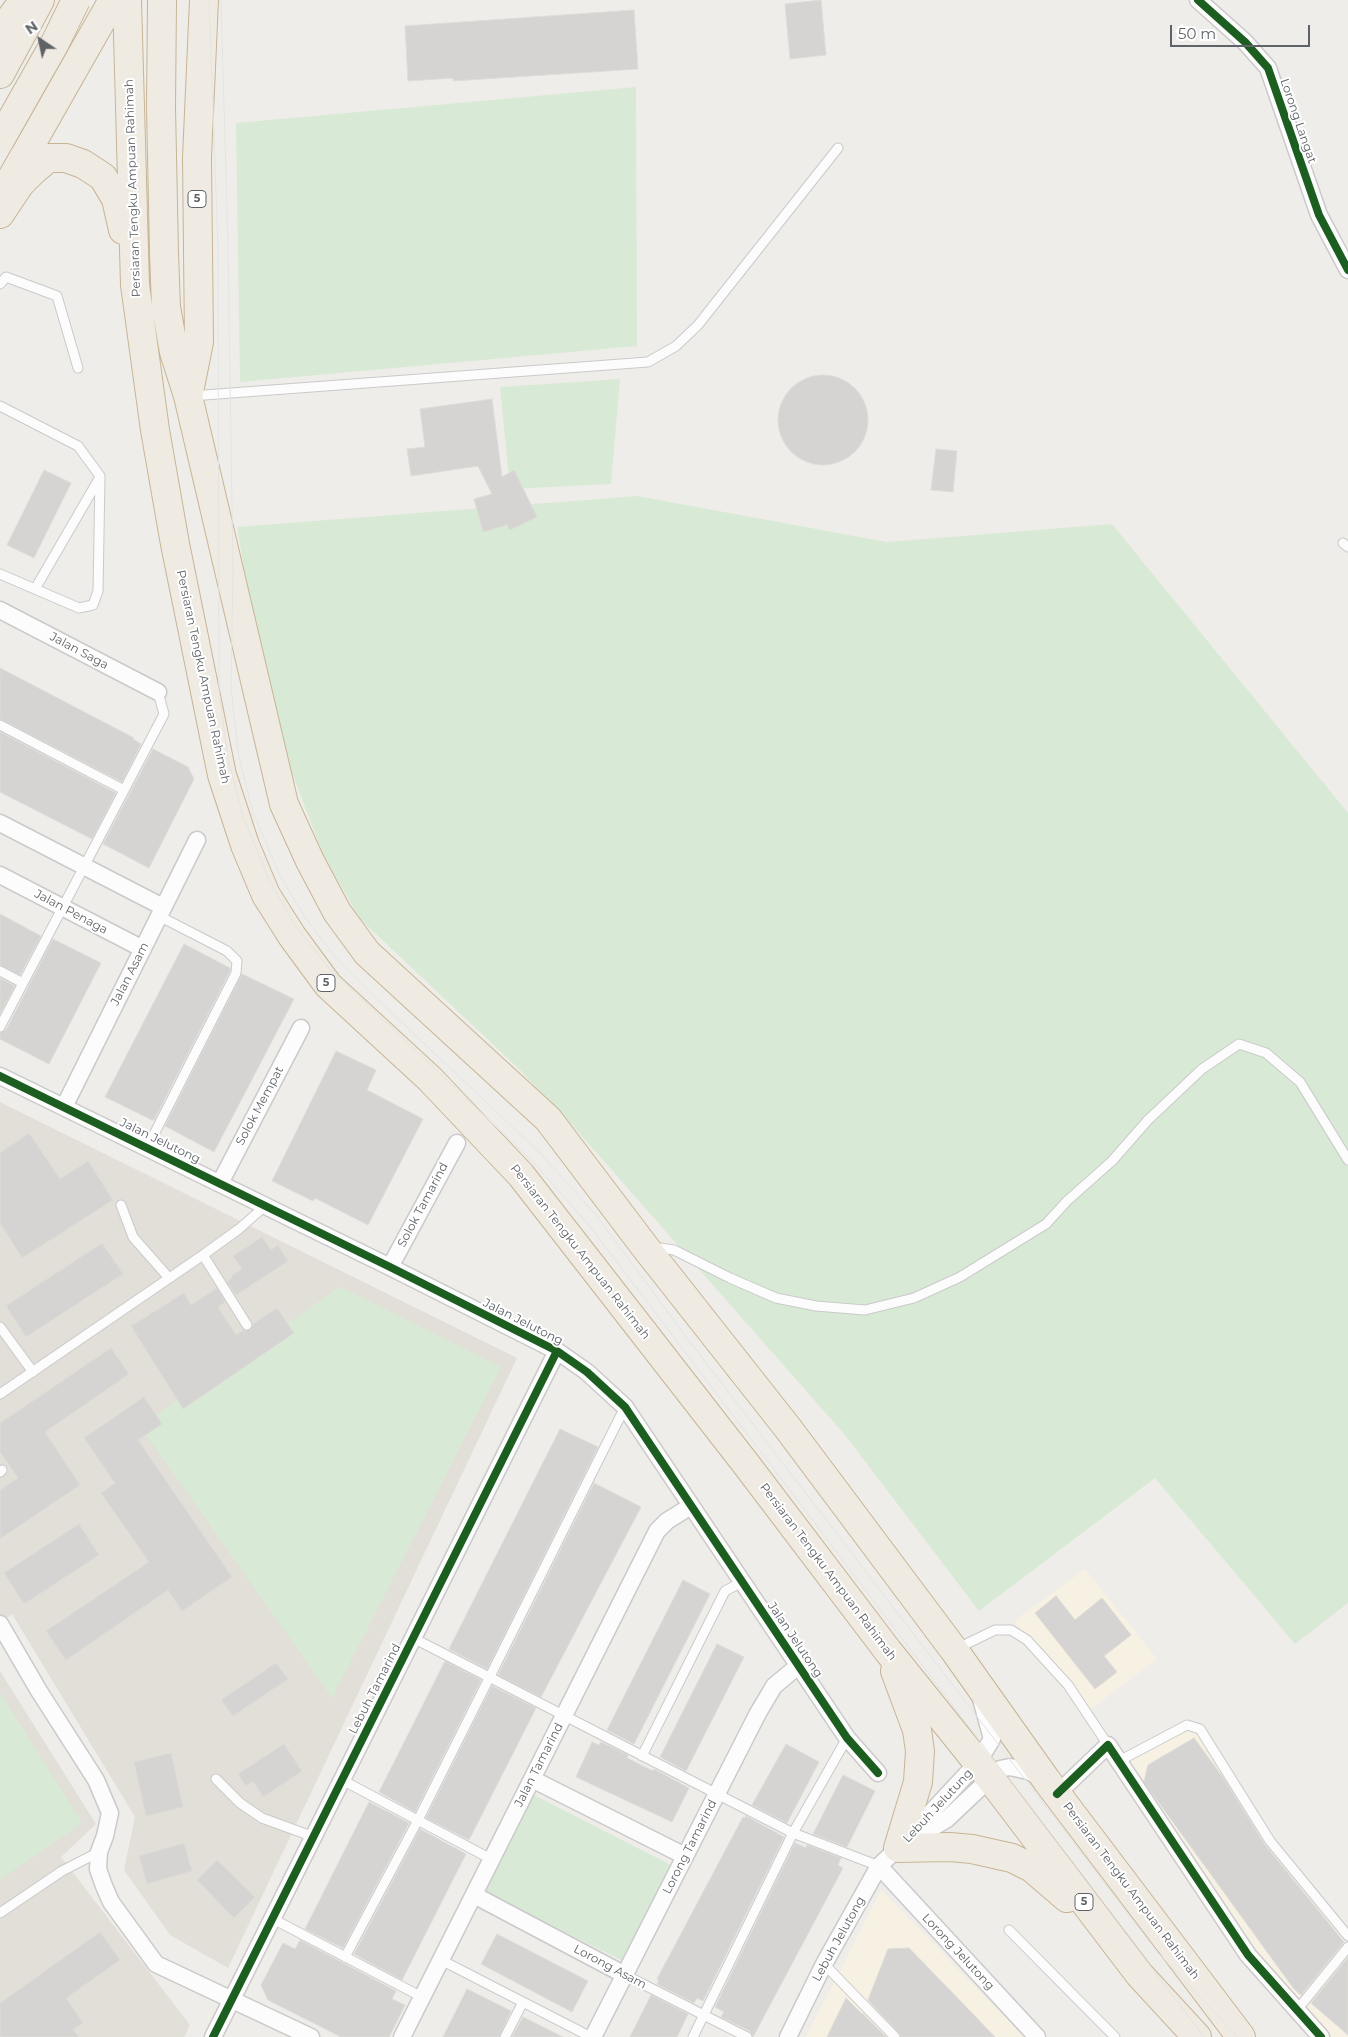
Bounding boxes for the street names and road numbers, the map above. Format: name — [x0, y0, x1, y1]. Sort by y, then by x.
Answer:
street label: Lorong Langat — [1277, 77, 1319, 165]
street label: Persiaran Tengku Ampuan Rahimah — [122, 79, 144, 297]
road number: 5 — [188, 190, 206, 208]
street label: Persiaran Tengku Ampuan Rahimah — [173, 569, 233, 785]
street label: Jalan Saga — [47, 630, 111, 672]
street label: Jalan Penaga — [32, 887, 110, 937]
street label: Jalan Asam — [108, 940, 152, 1008]
road number: 5 — [317, 974, 335, 991]
street label: Solok Mempat — [233, 1064, 287, 1148]
street label: Jalan Jelutong — [117, 1115, 203, 1167]
street label: Solok Tamarind — [395, 1160, 451, 1250]
street label: Persiaran Tengku Ampuan Rahimah — [507, 1162, 653, 1342]
street label: Jalan Jelutong — [481, 1296, 565, 1348]
street label: Persiaran Tengku Ampuan Rahimah — [757, 1481, 899, 1663]
street label: Jalan Jelutong — [765, 1600, 825, 1680]
street label: Lebuh Tamarind — [346, 1641, 404, 1737]
street label: Jalan Tamarind — [512, 1721, 566, 1809]
street label: Lebuh Jelutung — [900, 1766, 976, 1846]
street label: Lorong Tamarind — [660, 1797, 720, 1897]
street label: Persiaran Tengku Ampuan Rahimah — [1060, 1800, 1202, 1982]
street label: Lebuh Jelutong — [810, 1894, 868, 1984]
road number: 5 — [1075, 1894, 1093, 1910]
street label: Lorong Jelutong — [919, 1911, 997, 1993]
street label: Lorong Asam — [571, 1942, 649, 1992]

